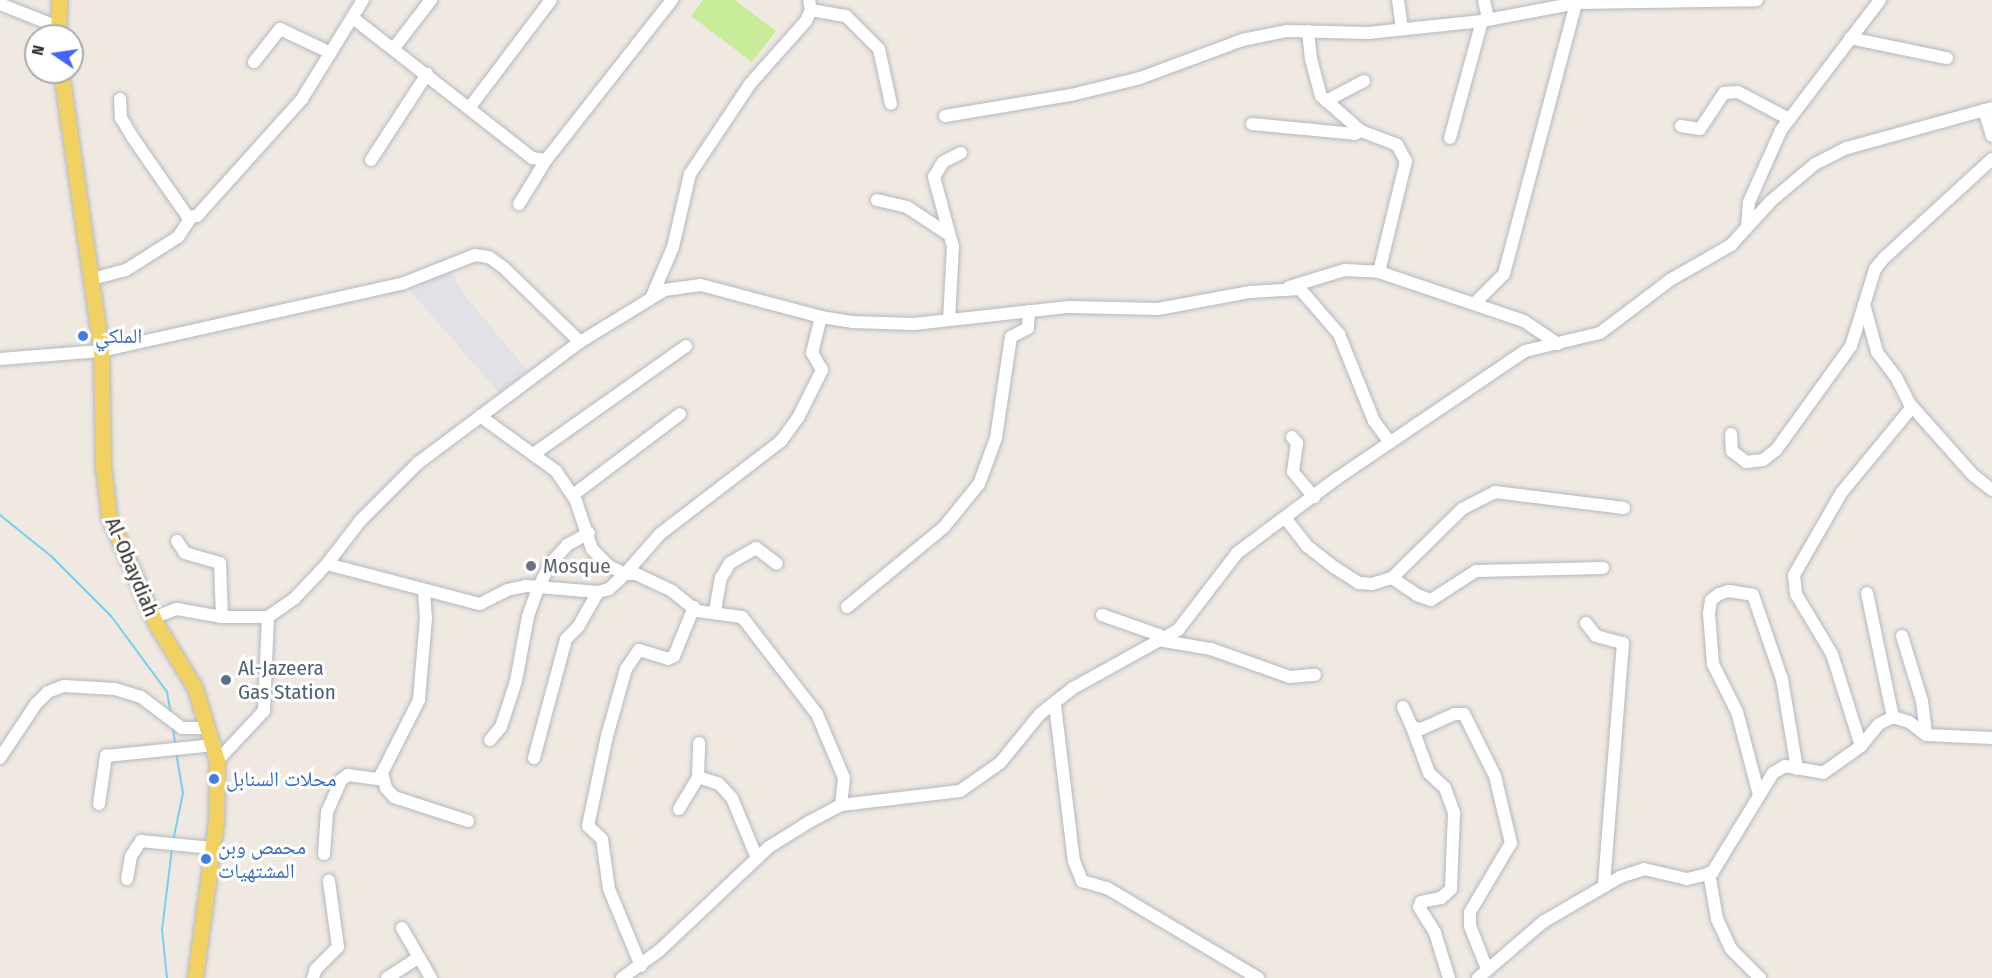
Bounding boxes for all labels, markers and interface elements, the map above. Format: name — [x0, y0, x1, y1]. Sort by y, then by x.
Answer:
north arrow — [24, 24, 84, 84]
text: N — [28, 43, 48, 57]
place label: الملكي — [95, 323, 142, 349]
marker: الملكي — [76, 329, 90, 343]
street label: Al-Obaydiah — [100, 514, 164, 620]
place label: Mosque — [543, 553, 611, 579]
marker: Mosque — [524, 559, 538, 573]
place label: Al-Jazeera Gas Station — [238, 655, 336, 705]
marker: Al-Jazeera Gas Station — [219, 673, 233, 687]
place label: محلات السنابل — [226, 766, 337, 792]
marker: محلات السنابل — [207, 772, 221, 786]
place label: محمص وبن المشتهيات — [218, 834, 306, 884]
marker: محمص وبن المشتهيات — [199, 852, 213, 866]

